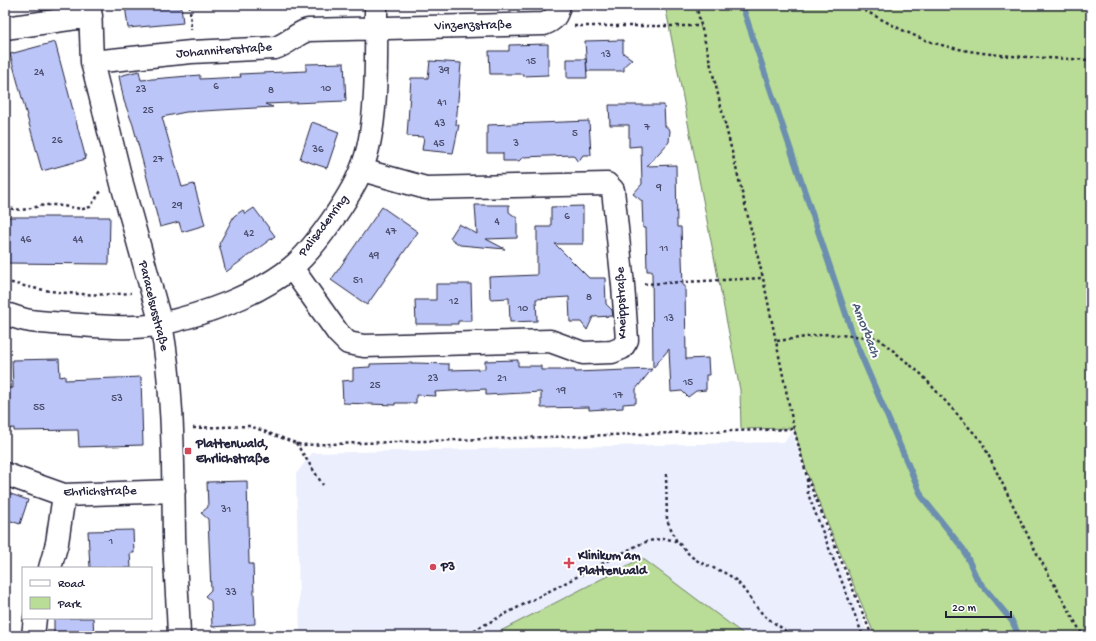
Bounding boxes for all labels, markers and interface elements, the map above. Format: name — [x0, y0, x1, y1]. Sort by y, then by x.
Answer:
street label: Vinzenzstraße — [433, 18, 512, 34]
street label: Johanniterstraße — [176, 40, 273, 62]
house number: 13 — [600, 49, 611, 61]
house number: 15 — [525, 56, 536, 68]
house number: 39 — [437, 65, 450, 77]
house number: 24 — [34, 67, 45, 79]
house number: 6 — [213, 81, 219, 93]
house number: 10 — [320, 83, 331, 95]
house number: 23 — [135, 84, 147, 96]
house number: 8 — [268, 85, 274, 97]
house number: 41 — [437, 97, 447, 109]
house number: 25 — [142, 105, 154, 117]
house number: 43 — [435, 118, 446, 130]
house number: 7 — [643, 122, 650, 134]
house number: 5 — [572, 128, 578, 140]
house number: 26 — [52, 135, 63, 147]
house number: 45 — [434, 138, 445, 150]
house number: 3 — [512, 138, 519, 150]
house number: 36 — [311, 144, 324, 156]
house number: 27 — [152, 154, 164, 166]
house number: 9 — [655, 182, 662, 194]
street label: Palisadenring — [295, 192, 352, 261]
house number: 29 — [172, 200, 183, 212]
house number: 6 — [564, 211, 570, 223]
house number: 4 — [494, 216, 500, 228]
house number: 47 — [386, 226, 397, 238]
house number: 42 — [244, 228, 255, 240]
house number: 46 — [21, 234, 32, 246]
house number: 44 — [73, 234, 84, 246]
house number: 11 — [659, 243, 668, 255]
house number: 49 — [369, 250, 380, 262]
street label: Paracelsusstraße — [134, 258, 172, 353]
street label: Kneippstraße — [613, 266, 631, 339]
house number: 51 — [353, 275, 363, 287]
house number: 8 — [586, 292, 592, 304]
house number: 12 — [448, 296, 460, 308]
water label: Amorbach — [847, 300, 883, 361]
house number: 10 — [517, 303, 528, 315]
house number: 13 — [663, 313, 674, 325]
house number: 23 — [427, 373, 439, 385]
house number: 21 — [497, 373, 507, 385]
house number: 15 — [682, 377, 693, 389]
house number: 25 — [369, 380, 381, 392]
house number: 19 — [555, 385, 566, 397]
house number: 17 — [612, 390, 623, 402]
house number: 53 — [111, 393, 123, 405]
house number: 55 — [33, 402, 45, 414]
place label: Plattenwald, Ehrlichstraße — [195, 437, 271, 467]
marker: Plattenwald, Ehrlichstraße — [183, 446, 193, 456]
street label: Ehrlichstraße — [63, 484, 137, 500]
house number: 31 — [220, 504, 231, 516]
house number: 1 — [108, 536, 113, 548]
place label: Klinikum am Plattenwald — [577, 549, 648, 579]
marker: Klinikum am Plattenwald — [563, 557, 575, 569]
place label: P3 — [440, 560, 455, 575]
marker: P3 — [428, 562, 438, 572]
legend — [22, 567, 152, 619]
text: Road — [58, 578, 85, 592]
house number: 33 — [224, 587, 237, 599]
scale bar — [946, 593, 1011, 619]
text: Park — [57, 598, 83, 612]
text: 20 m — [952, 602, 977, 616]

